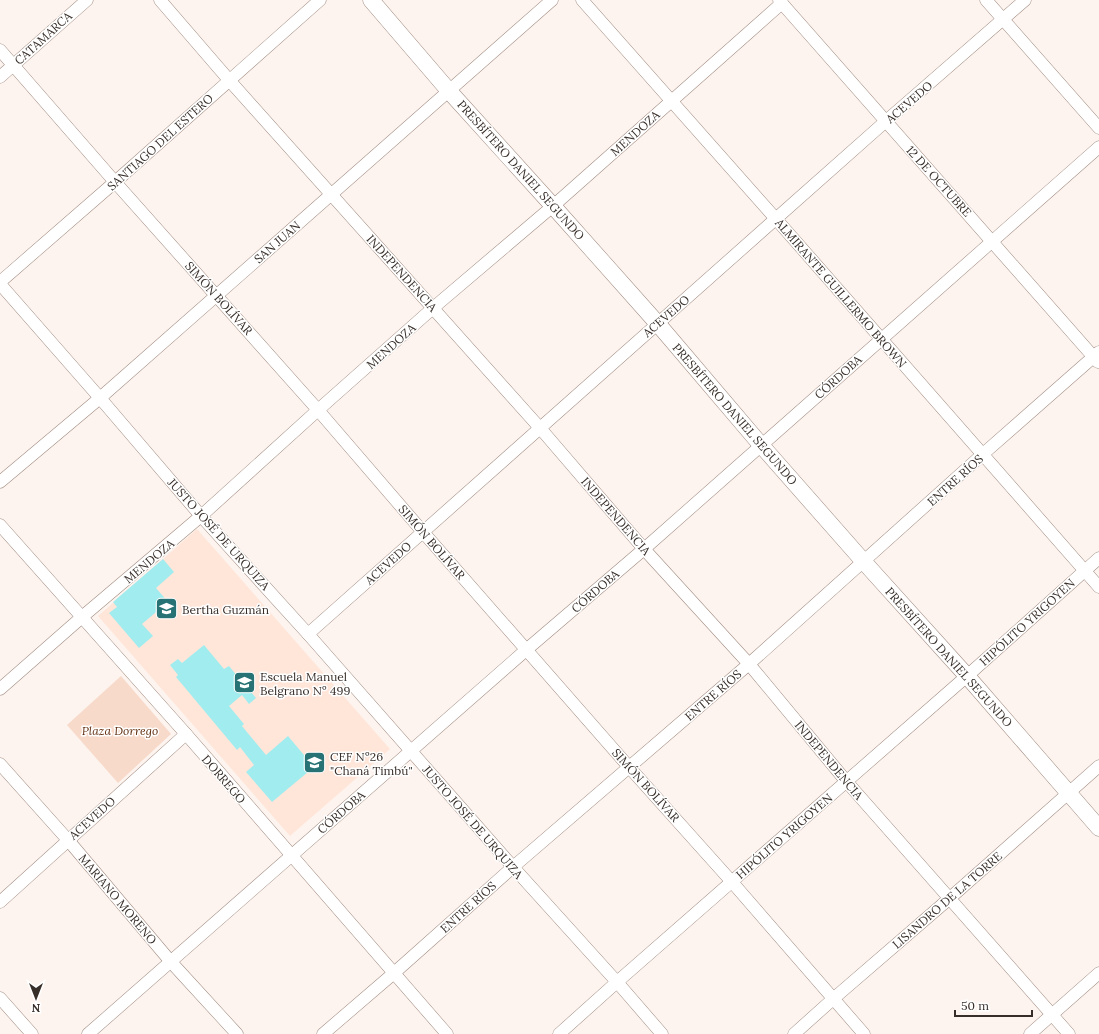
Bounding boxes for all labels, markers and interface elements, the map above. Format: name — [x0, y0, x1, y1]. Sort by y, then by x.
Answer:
street label: CATAMARCA — [11, 8, 75, 68]
street label: ACEVEDO — [882, 78, 935, 127]
street label: SANTIAGO DEL ESTERO — [104, 91, 216, 193]
street label: PRESBÍTERO DANIEL SEGUNDO — [454, 97, 588, 243]
street label: MENDOZA — [607, 107, 663, 159]
street label: 12 DE OCTUBRE — [903, 142, 975, 220]
street label: ALMIRANTE GUILLERMO BROWN — [772, 215, 910, 371]
street label: SAN JUAN — [251, 218, 303, 266]
street label: INDEPENDENCIA — [363, 231, 441, 315]
street label: SIMÓN BOLÍVAR — [182, 258, 256, 338]
street label: ACEVEDO — [639, 292, 692, 341]
street label: MENDOZA — [363, 320, 419, 372]
street label: PRESBÍTERO DANIEL SEGUNDO — [669, 340, 801, 488]
street label: CÓRDOBA — [811, 352, 865, 402]
street label: ENTRE RÍOS — [924, 451, 986, 509]
street label: JUSTO JOSÉ DE URQUIZA — [164, 474, 274, 593]
street label: INDEPENDENCIA — [578, 474, 654, 558]
street label: SIMÓN BOLÍVAR — [396, 502, 469, 583]
street label: MENDOZA — [121, 535, 178, 586]
street label: ACEVEDO — [361, 538, 414, 588]
street label: CÓRDOBA — [568, 566, 622, 616]
street label: HIPÓLITO YRIGOYEN — [976, 575, 1078, 669]
street label: PRESBÍTERO DANIEL SEGUNDO — [882, 584, 1016, 730]
school or university icon: Bertha Guzmán — [154, 596, 180, 622]
place label: Bertha Guzmán — [182, 602, 269, 617]
street label: ENTRE RÍOS — [682, 666, 745, 724]
place label: Escuela Manuel Belgrano Nº 499 — [260, 669, 350, 698]
school or university icon: Escuela Manuel Belgrano Nº 499 — [231, 670, 257, 696]
street label: INDEPENDENCIA — [792, 717, 867, 803]
park label: Plaza Dorrego — [82, 723, 158, 738]
street label: SIMÓN BOLÍVAR — [609, 745, 683, 825]
place label: CEF Nº26 "Chaná Timbú" — [330, 749, 413, 778]
school or university icon: CEF Nº26 "Chaná Timbú" — [301, 750, 327, 776]
street label: DORREGO — [199, 752, 249, 806]
street label: JUSTO JOSÉ DE URQUIZA — [419, 761, 527, 882]
street label: CÓRDOBA — [314, 787, 368, 837]
street label: HIPÓLITO YRIGOYEN — [733, 790, 835, 882]
street label: ACEVEDO — [65, 793, 118, 843]
street label: LISANDRO DE LA TORRE — [889, 848, 1005, 952]
street label: MARIANO MORENO — [76, 851, 160, 947]
street label: ENTRE RÍOS — [437, 878, 499, 936]
north arrow — [16, 978, 56, 1018]
scale bar — [955, 992, 1032, 1018]
text: 50 m — [961, 998, 989, 1013]
text: N — [31, 1001, 40, 1015]

